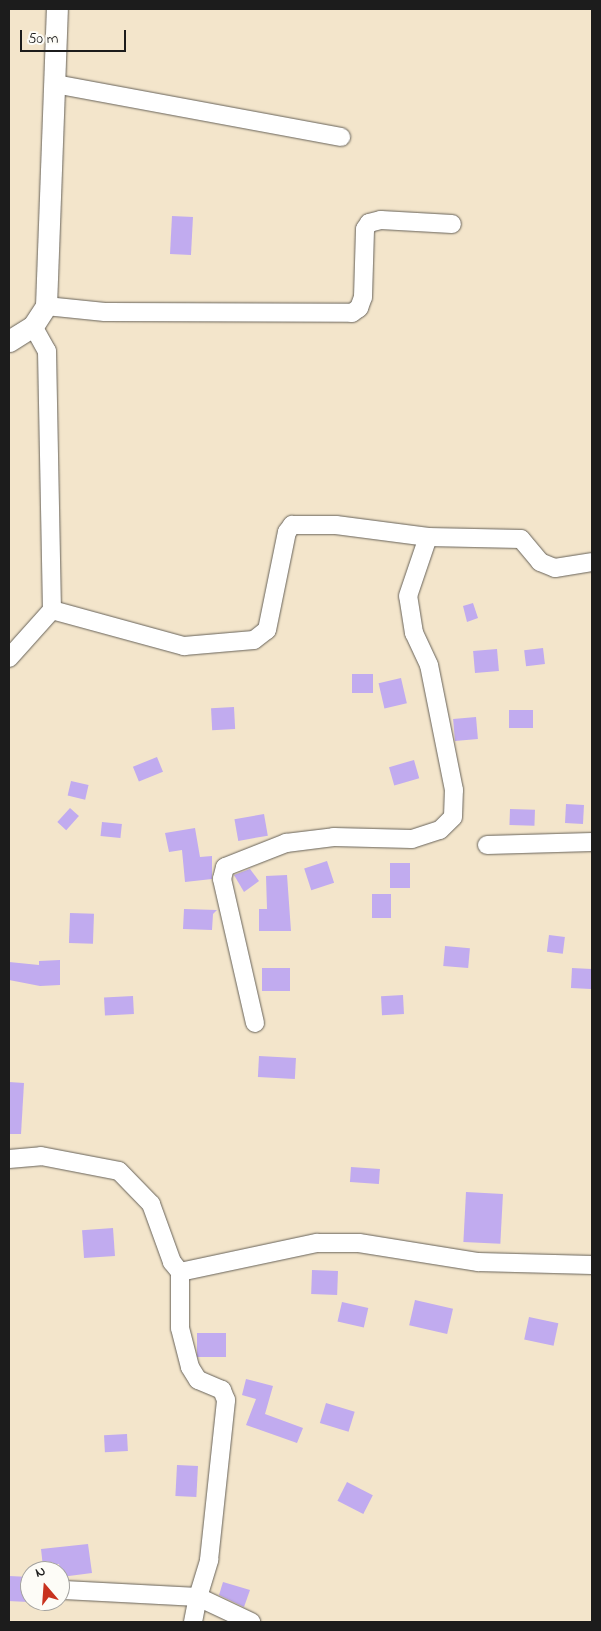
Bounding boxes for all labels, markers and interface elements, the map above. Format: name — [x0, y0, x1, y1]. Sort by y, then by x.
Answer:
scale bar — [22, 20, 129, 52]
text: 50 m — [28, 28, 58, 50]
north arrow — [20, 1561, 70, 1611]
text: N — [33, 1561, 48, 1584]

